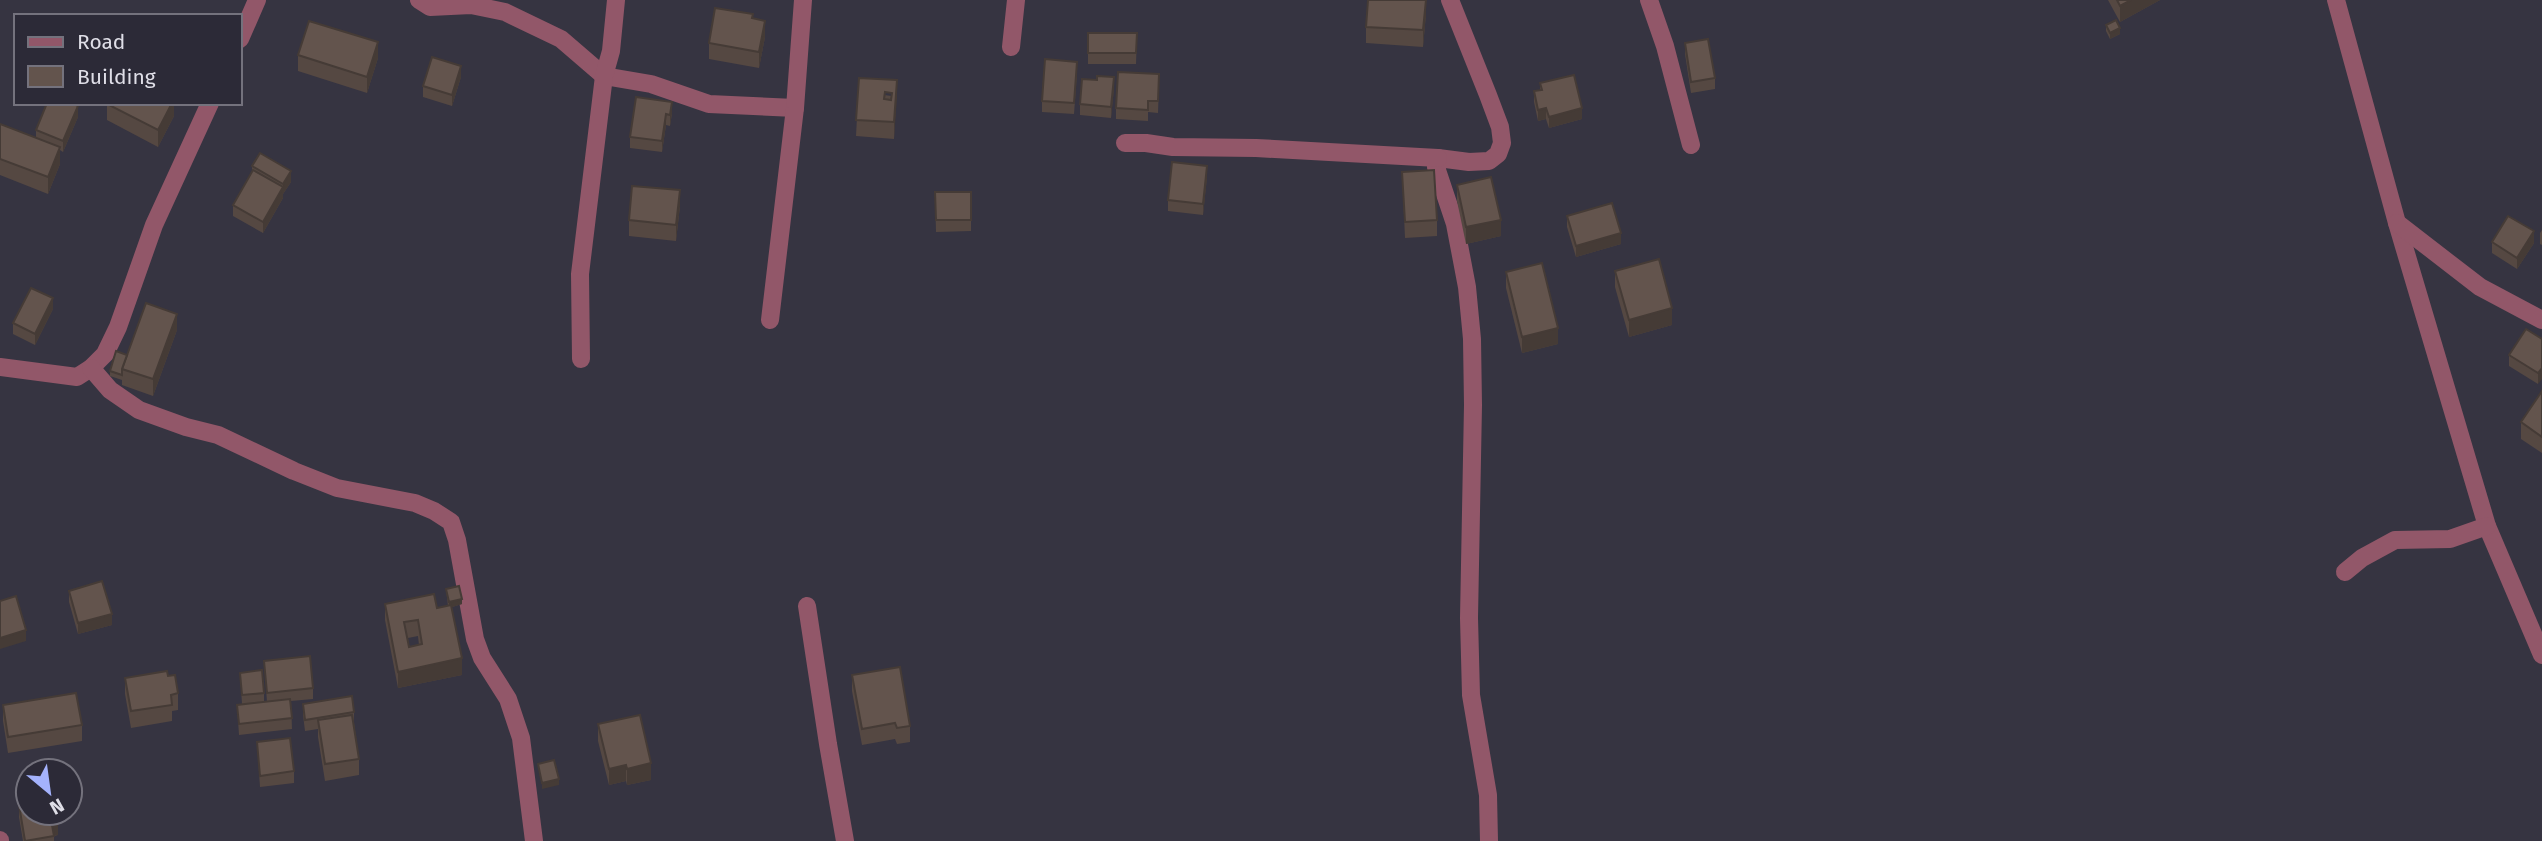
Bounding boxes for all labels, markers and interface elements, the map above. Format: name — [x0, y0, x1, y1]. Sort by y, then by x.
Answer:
legend — [14, 14, 242, 105]
text: Road — [77, 29, 125, 55]
text: Building — [77, 64, 156, 90]
north arrow — [14, 757, 84, 827]
text: N — [46, 793, 68, 820]

